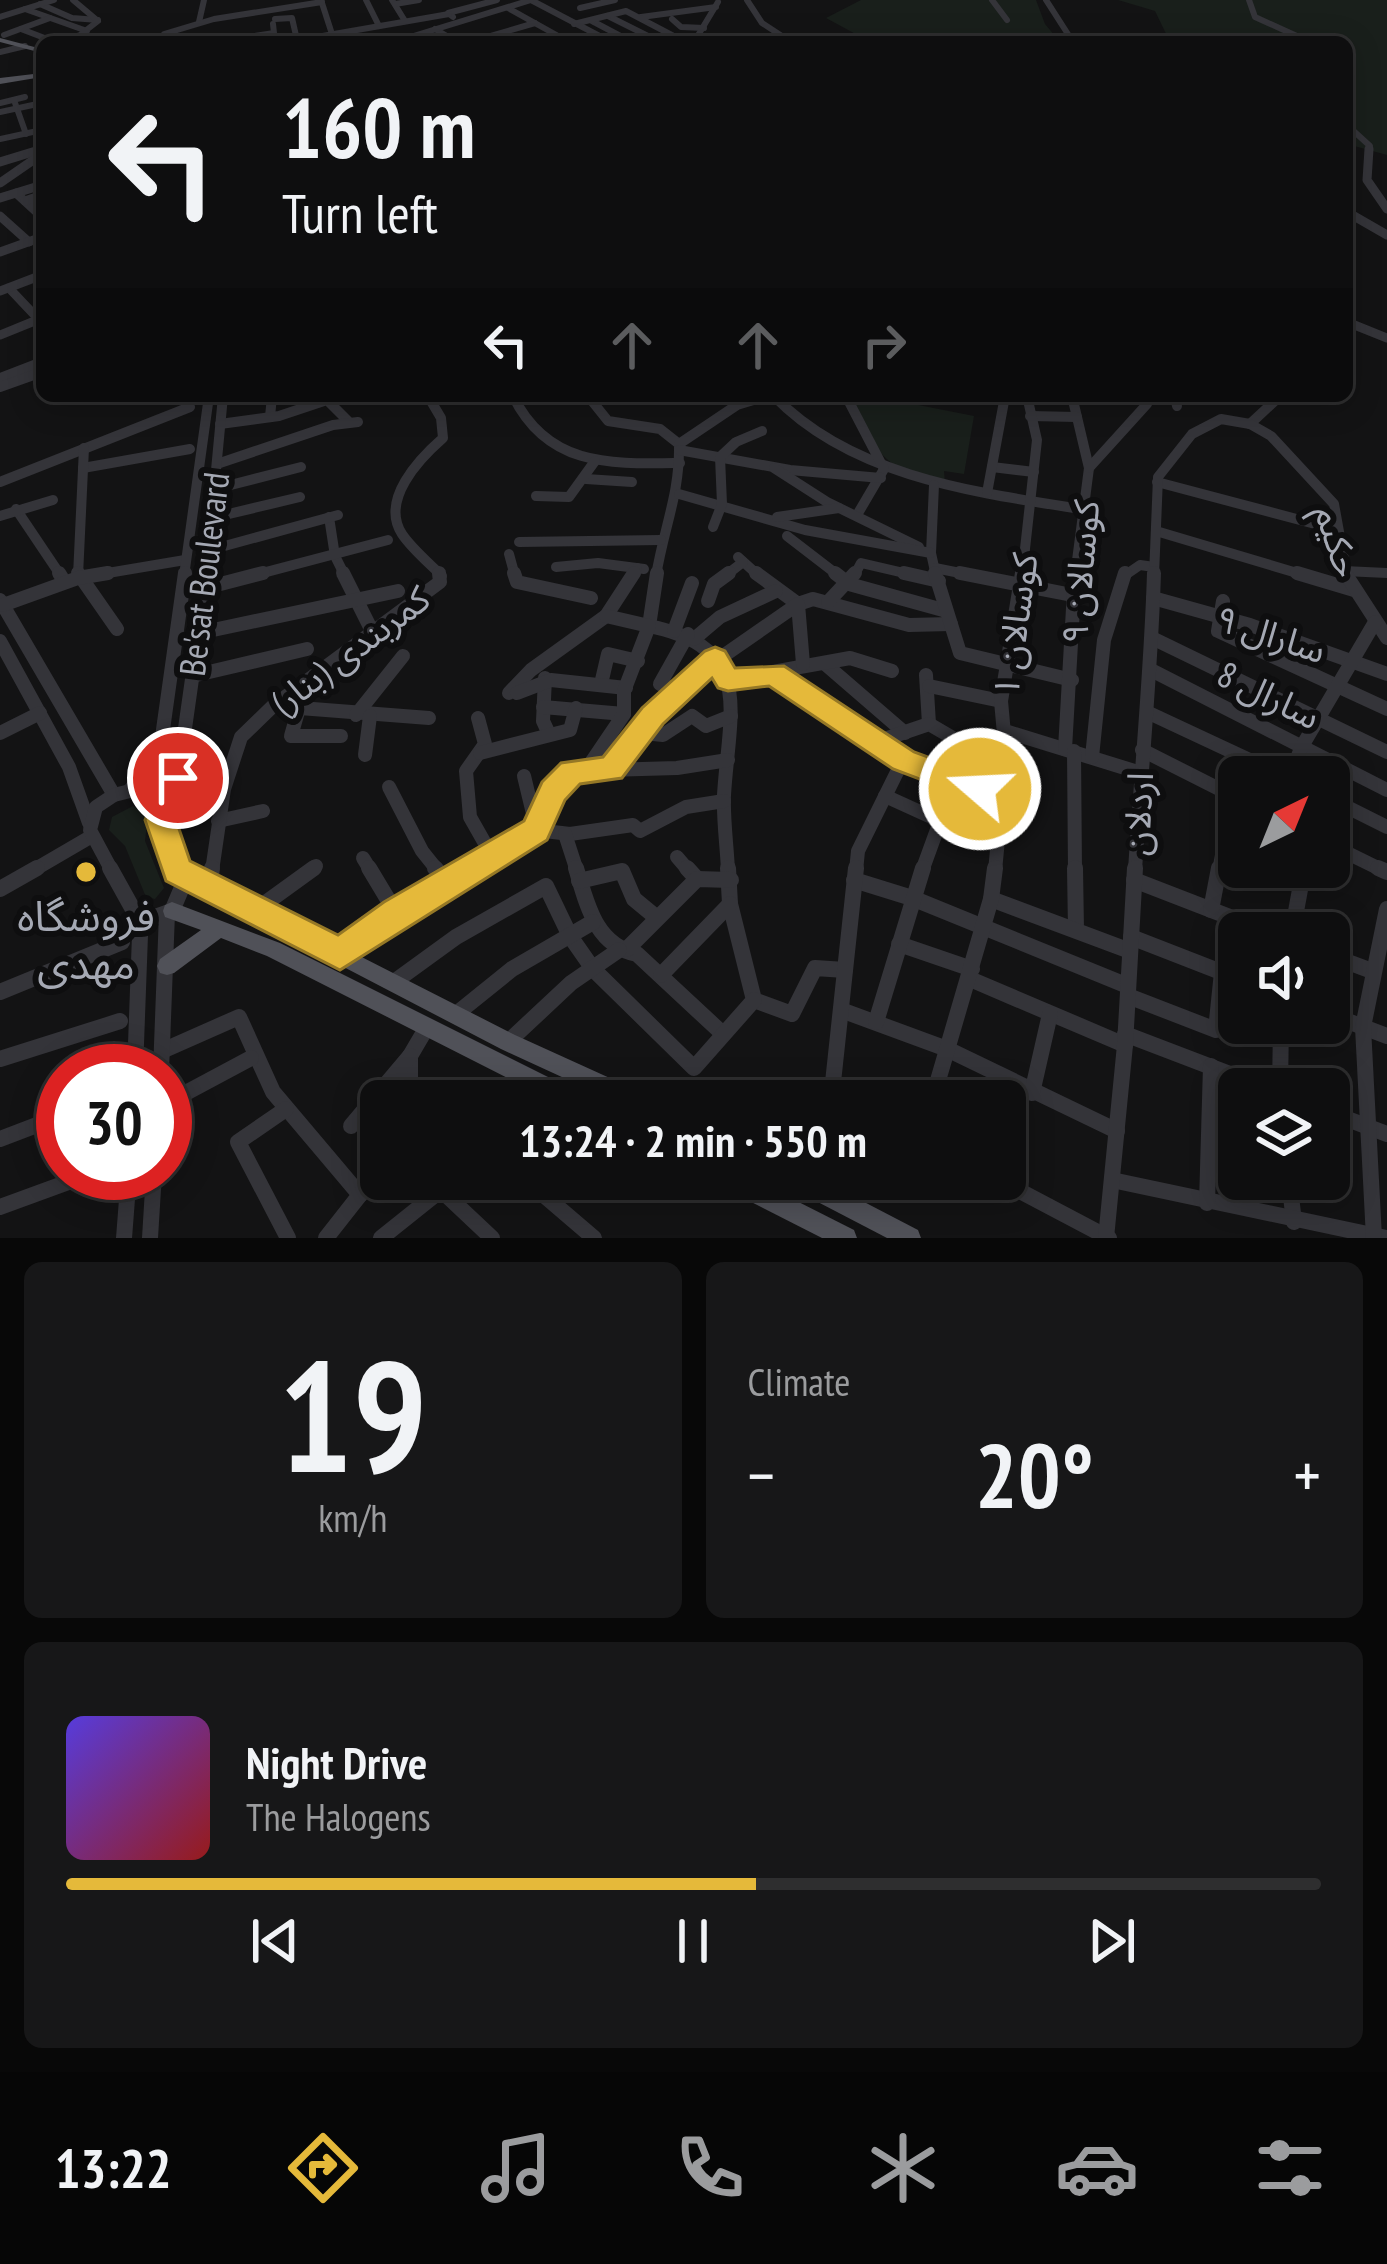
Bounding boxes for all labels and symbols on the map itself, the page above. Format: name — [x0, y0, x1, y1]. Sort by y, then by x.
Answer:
street label: Be'sat Boulevard — [168, 469, 239, 678]
street label: کوسالان ۹ — [1050, 497, 1109, 646]
street label: حکیم — [1300, 499, 1372, 584]
street label: کوسالان ۱ — [981, 549, 1048, 700]
street label: کمربندی (بنار) — [261, 574, 440, 725]
street label: سارال ۹ — [1210, 594, 1332, 673]
street label: سارال 8 — [1210, 650, 1328, 739]
position arrow — [917, 726, 1043, 852]
pin — [127, 727, 229, 829]
north arrow — [1218, 756, 1350, 888]
street label: اردلان — [1112, 771, 1163, 857]
marker: فروشگاه مهدی — [73, 859, 99, 885]
place label: فروشگاه مهدی — [17, 888, 155, 991]
speed limit sign: 30 — [36, 1044, 192, 1200]

